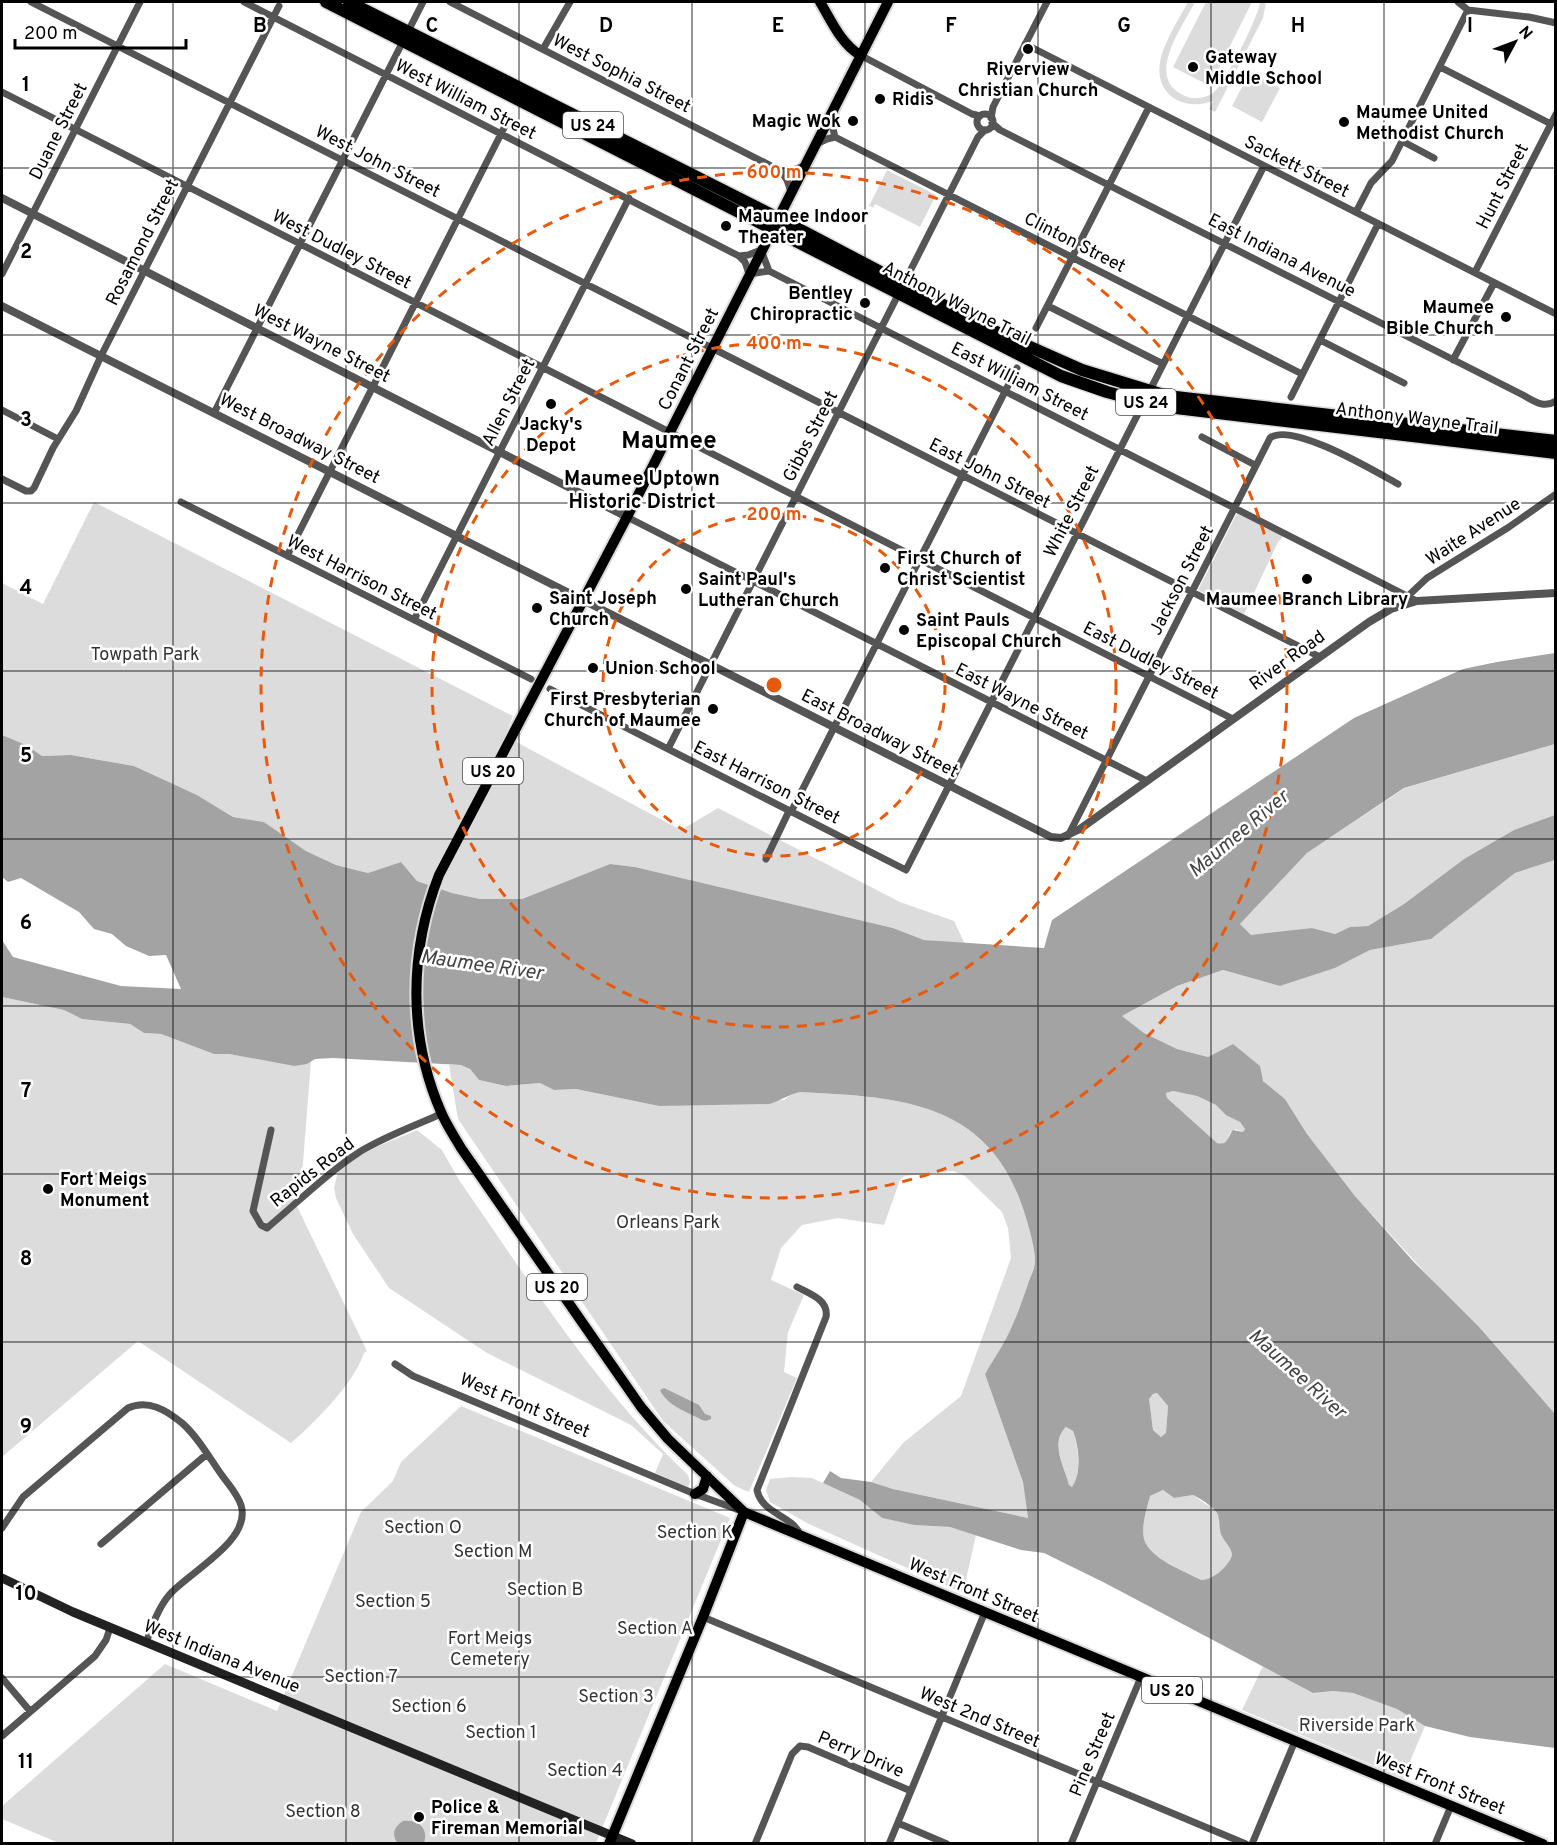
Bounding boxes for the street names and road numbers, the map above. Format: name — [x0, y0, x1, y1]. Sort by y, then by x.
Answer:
street label: West Sophia Street — [548, 30, 694, 119]
street label: West William Street — [391, 55, 540, 146]
street label: Duane Street — [25, 79, 94, 184]
road number: US 24 — [563, 112, 623, 138]
street label: West John Street — [311, 121, 444, 204]
street label: Sackett Street — [1240, 131, 1353, 204]
street label: Hunt Street — [1472, 140, 1535, 233]
street label: Rosamond Street — [102, 175, 185, 310]
street label: West Dudley Street — [268, 205, 415, 295]
street label: Clinton Street — [1020, 208, 1129, 279]
street label: East Indiana Avenue — [1204, 209, 1359, 304]
street label: Anthony Wayne Trail — [878, 257, 1035, 352]
street label: West Wayne Street — [249, 300, 394, 389]
street label: Conant Street — [654, 305, 725, 415]
street label: East William Street — [947, 338, 1092, 427]
street label: Allen Street — [477, 355, 541, 450]
street label: Gibbs Street — [779, 387, 844, 486]
street label: West Broadway Street — [215, 389, 384, 490]
road number: US 24 — [1116, 389, 1176, 415]
street label: Anthony Wayne Trail — [1334, 398, 1500, 441]
street label: East John Street — [925, 434, 1054, 515]
street label: White Street — [1039, 462, 1105, 561]
street label: Waite Avenue — [1422, 493, 1526, 572]
street label: Jackson Street — [1145, 522, 1220, 639]
street label: West Harrison Street — [282, 530, 440, 626]
street label: East Dudley Street — [1079, 617, 1222, 705]
street label: River Road — [1245, 626, 1330, 697]
street label: East Wayne Street — [951, 659, 1092, 746]
street label: East Broadway Street — [797, 685, 962, 784]
street label: East Harrison Street — [689, 736, 844, 830]
road number: US 20 — [463, 758, 523, 784]
street label: Rapids Road — [266, 1133, 360, 1213]
road number: US 20 — [527, 1274, 587, 1300]
street label: West Front Street — [456, 1369, 593, 1444]
street label: West Front Street — [905, 1554, 1042, 1629]
street label: West Indiana Avenue — [140, 1615, 303, 1699]
road number: US 20 — [1142, 1677, 1202, 1703]
street label: West 2nd Street — [916, 1683, 1043, 1754]
street label: Pine Street — [1065, 1709, 1122, 1800]
street label: Perry Drive — [814, 1727, 907, 1784]
street label: West Front Street — [1371, 1748, 1508, 1821]

